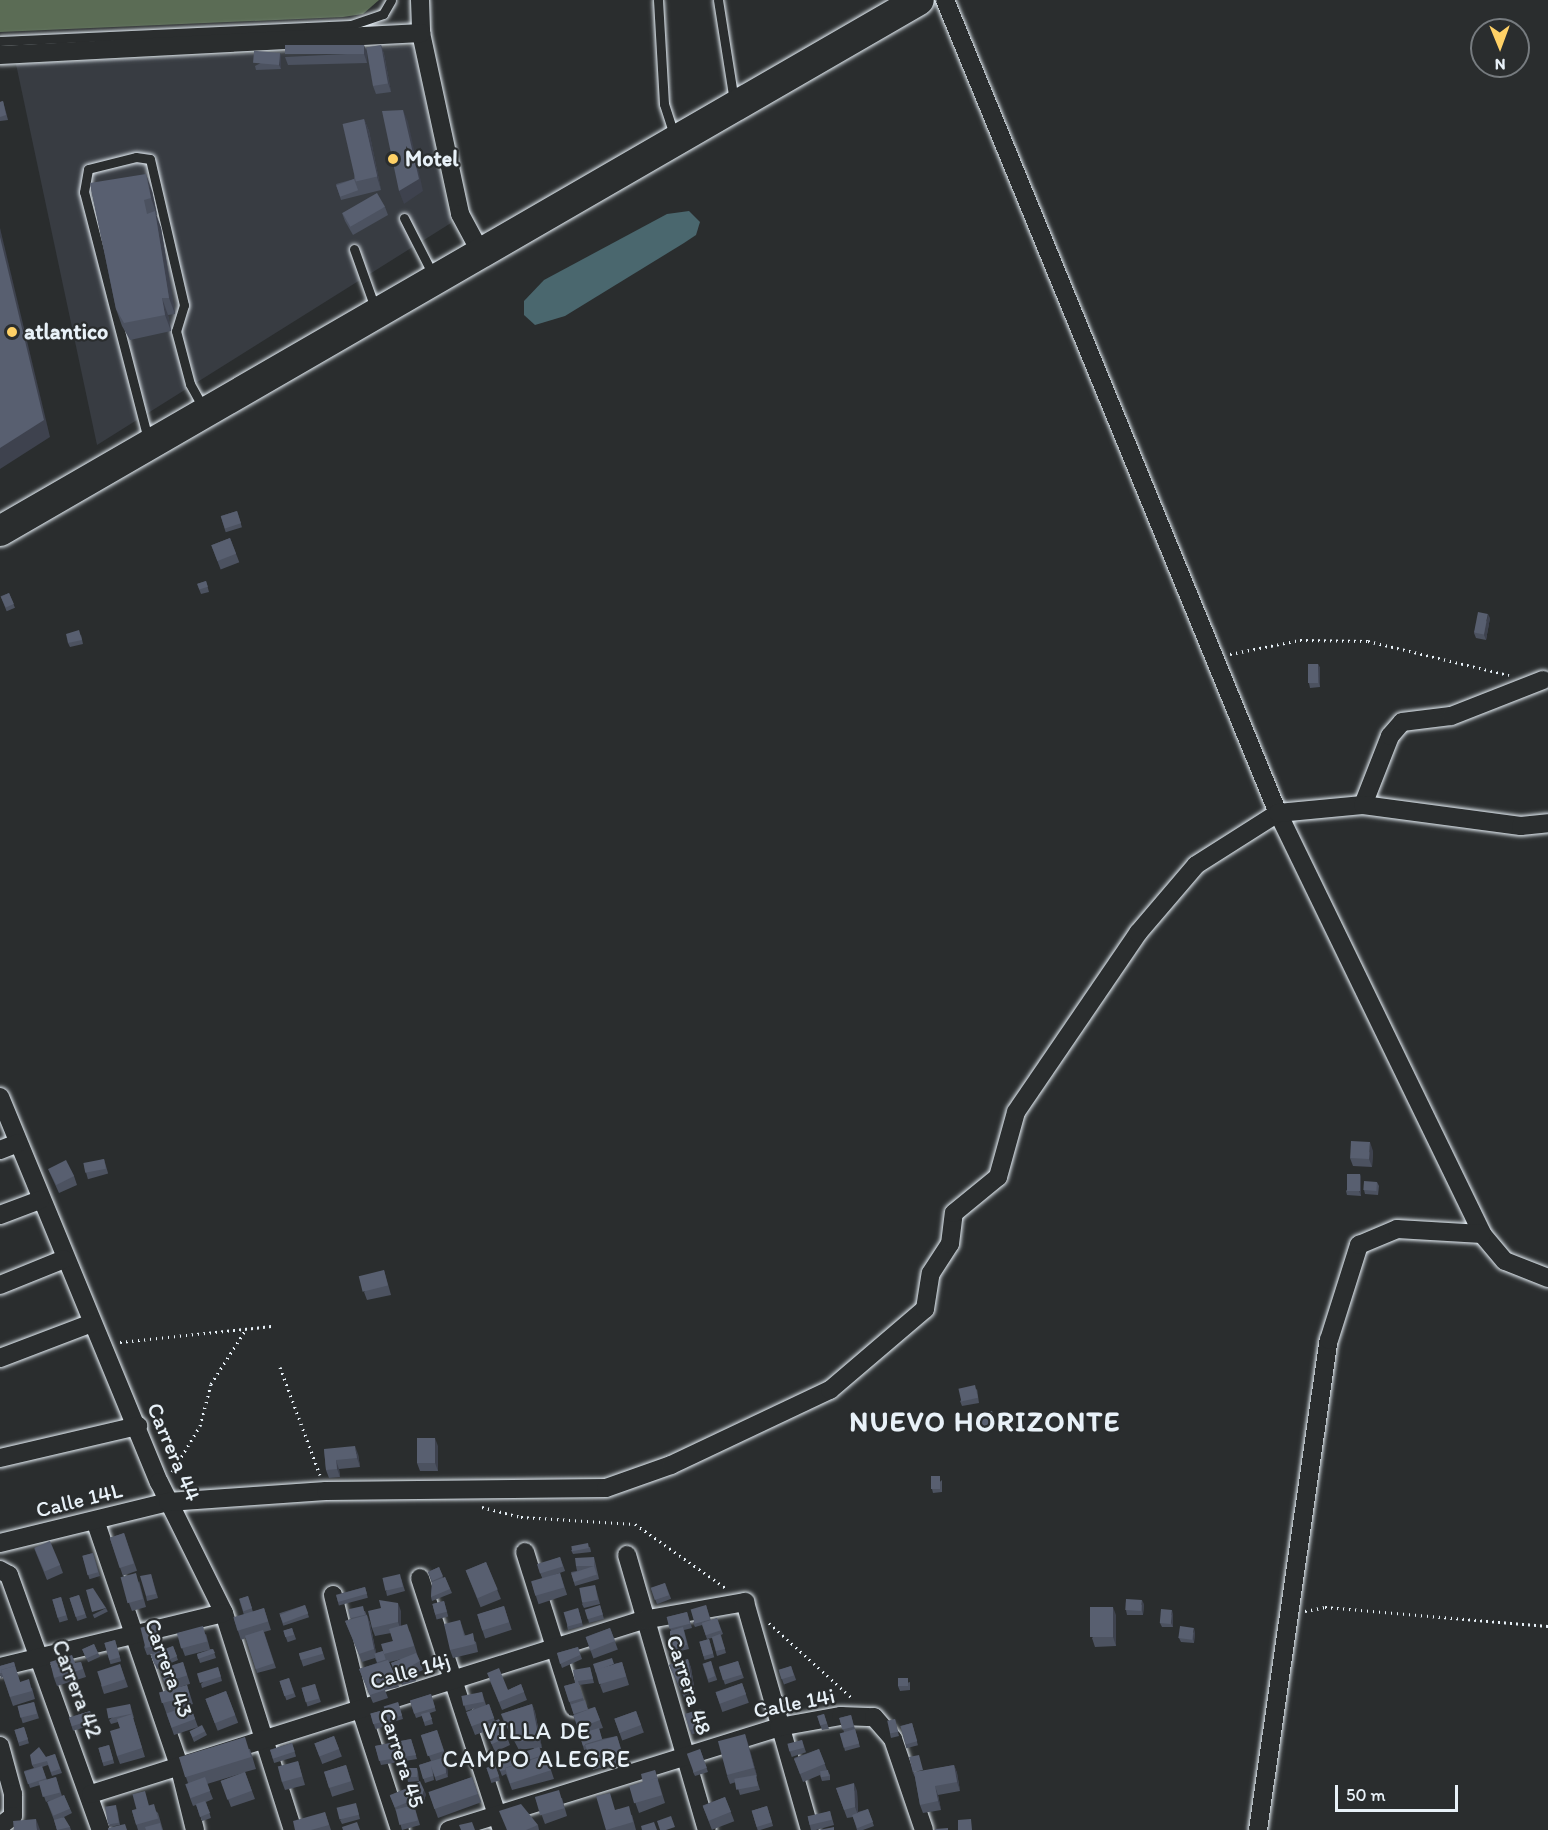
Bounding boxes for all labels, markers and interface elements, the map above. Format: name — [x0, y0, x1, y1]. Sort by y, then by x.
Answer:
north arrow — [1470, 18, 1530, 78]
text: N — [1495, 55, 1506, 74]
place label: Motel — [405, 146, 458, 172]
marker: Motel — [386, 152, 400, 166]
place label: atlantico — [24, 319, 108, 345]
marker: atlantico — [5, 325, 19, 339]
street label: Carrera 44 — [141, 1399, 207, 1505]
district label: NUEVO HORIZONTE — [850, 1404, 1120, 1438]
street label: Calle 14L — [33, 1477, 125, 1523]
street label: Carrera 43 — [139, 1615, 199, 1721]
street label: Carrera 48 — [660, 1632, 718, 1738]
street label: Carrera 42 — [46, 1636, 108, 1742]
street label: Calle 14j — [367, 1647, 453, 1695]
street label: Calle 14i — [751, 1682, 837, 1724]
street label: Carrera 45 — [374, 1705, 430, 1811]
district label: VILLA DE CAMPO ALEGRE — [442, 1717, 632, 1773]
scale bar — [1338, 1773, 1461, 1811]
text: 50 m — [1346, 1784, 1386, 1806]

